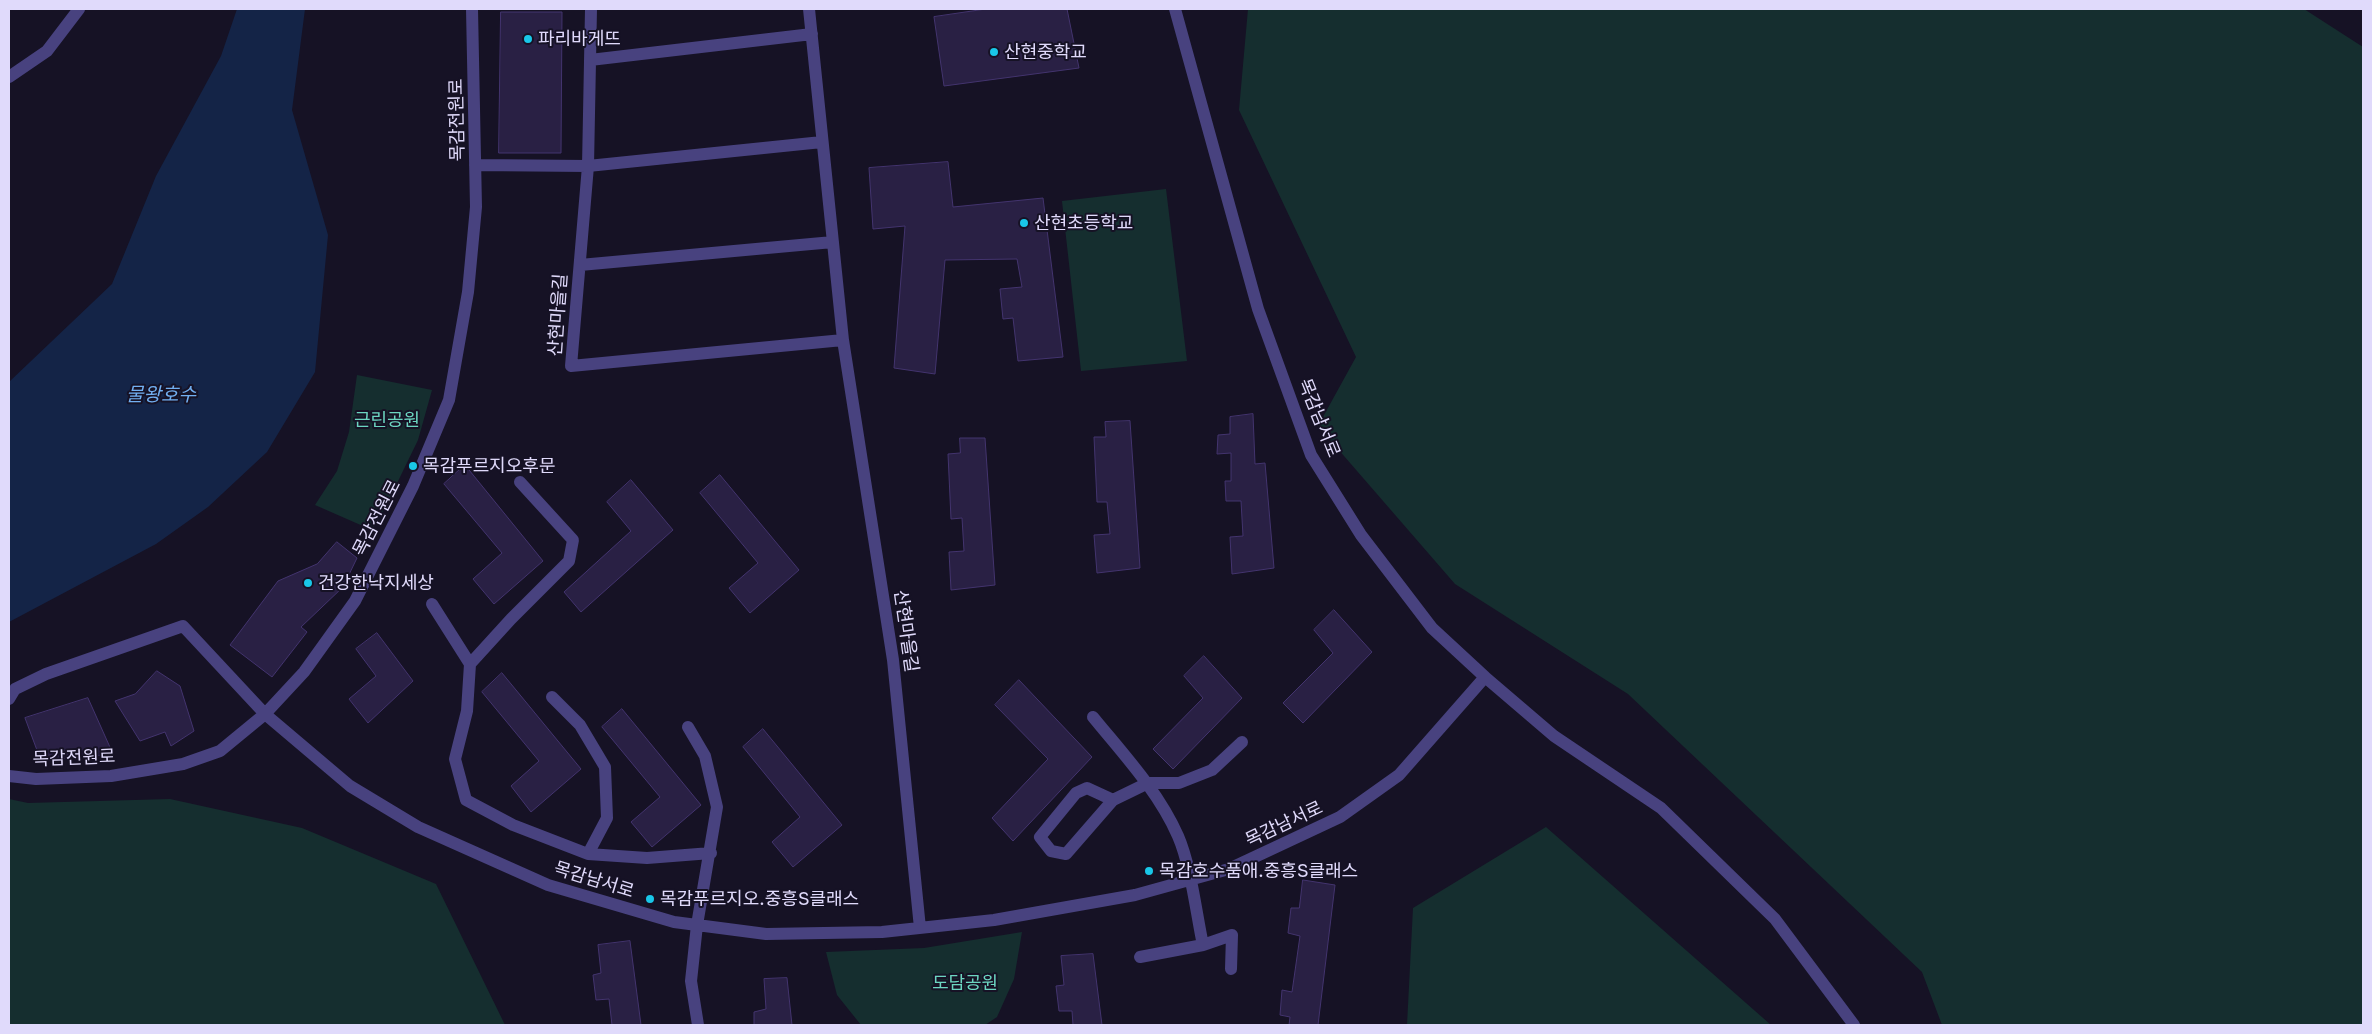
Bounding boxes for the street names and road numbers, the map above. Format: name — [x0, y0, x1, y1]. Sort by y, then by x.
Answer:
street label: 목감전원로 — [445, 78, 469, 162]
street label: 산현마을길 — [544, 273, 572, 357]
street label: 목감남서로 — [1293, 376, 1345, 460]
street label: 목감전원로 — [349, 476, 405, 560]
street label: 산현마을길 — [890, 588, 922, 674]
street label: 목감전원로 — [32, 746, 116, 770]
street label: 목감남서로 — [1242, 797, 1326, 851]
street label: 목감남서로 — [551, 858, 637, 902]

